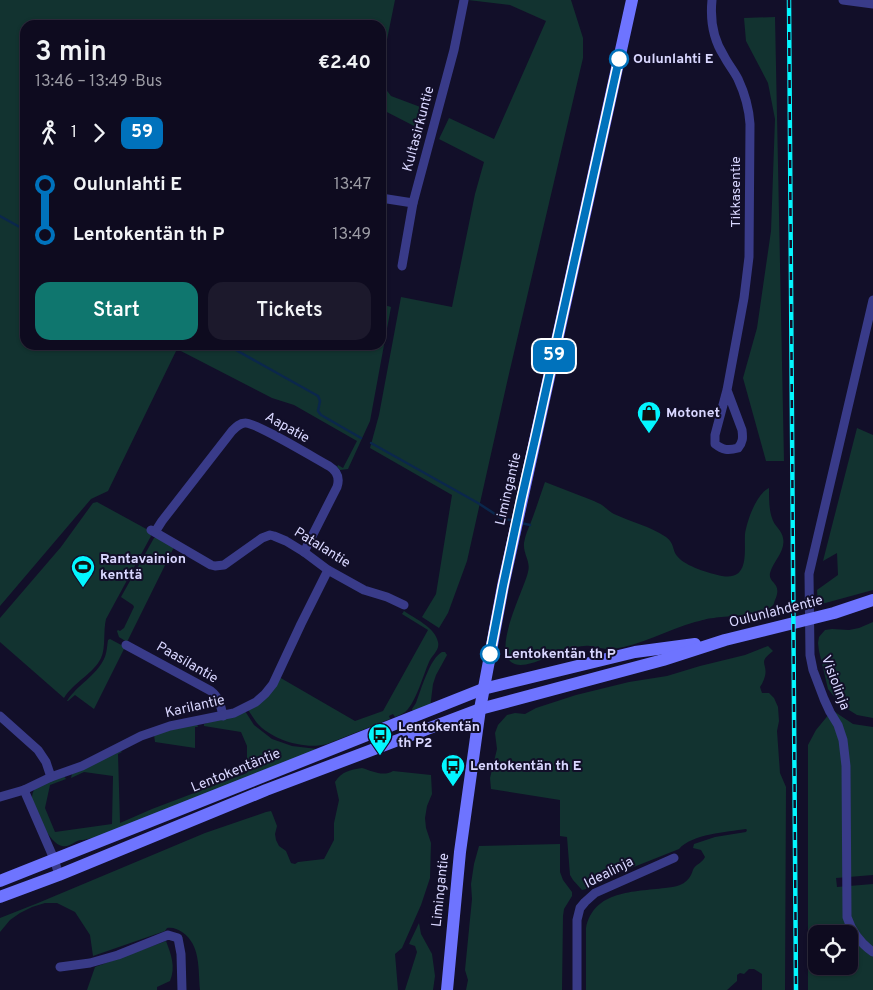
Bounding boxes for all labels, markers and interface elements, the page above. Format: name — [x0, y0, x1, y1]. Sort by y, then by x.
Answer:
text: 3 min — [35, 35, 107, 71]
marker: Oulunlahti E — [609, 49, 629, 69]
text: €2.40 — [318, 51, 371, 75]
place label: Oulunlahti E — [633, 51, 714, 68]
text: 13:46 – 13:49 · Bus — [35, 72, 162, 92]
street label: Kultasirkuntie — [399, 84, 439, 174]
icon: walk — [35, 119, 63, 147]
icon: forward — [85, 119, 113, 147]
text: 59 — [131, 121, 153, 144]
text: 1 — [71, 123, 77, 143]
street label: Tikkasentie — [728, 156, 745, 228]
text: Oulunlahti E — [73, 173, 182, 197]
text: 13:47 — [334, 175, 371, 195]
text: Lentokentän th P — [73, 223, 224, 247]
text: 13:49 — [333, 225, 371, 245]
button: Start — [35, 282, 198, 340]
button: Tickets — [208, 282, 371, 340]
line badge: 59 — [532, 340, 576, 372]
text: 59 — [543, 344, 565, 367]
shop icon: Motonet — [636, 400, 662, 434]
place label: Motonet — [666, 405, 720, 422]
street label: Aapatie — [262, 409, 312, 447]
street label: Limingantie — [492, 451, 526, 527]
street label: Patalantie — [291, 524, 353, 572]
place label: Rantavainion kenttä — [100, 551, 186, 584]
sports icon: Rantavainion kenttä — [70, 554, 96, 588]
street label: Oulunlahdentie — [727, 592, 825, 632]
street label: Paasilantie — [153, 639, 221, 687]
marker: Lentokentän th P — [480, 644, 500, 664]
place label: Lentokentän th P — [504, 646, 616, 663]
street label: Visiolinja — [817, 653, 853, 713]
street label: Karilantie — [164, 692, 226, 722]
place label: Lentokentän th P2 — [398, 719, 480, 752]
bus stop icon: Lentokentän th P2 — [367, 722, 393, 756]
street label: Lentokentäntie — [189, 745, 283, 797]
bus stop icon: Lentokentän th E — [440, 753, 466, 787]
place label: Lentokentän th E — [470, 758, 582, 775]
street label: Limingantie — [429, 852, 453, 928]
street label: Idealinja — [581, 853, 637, 893]
map controls — [808, 925, 858, 975]
button: locate — [808, 925, 858, 975]

